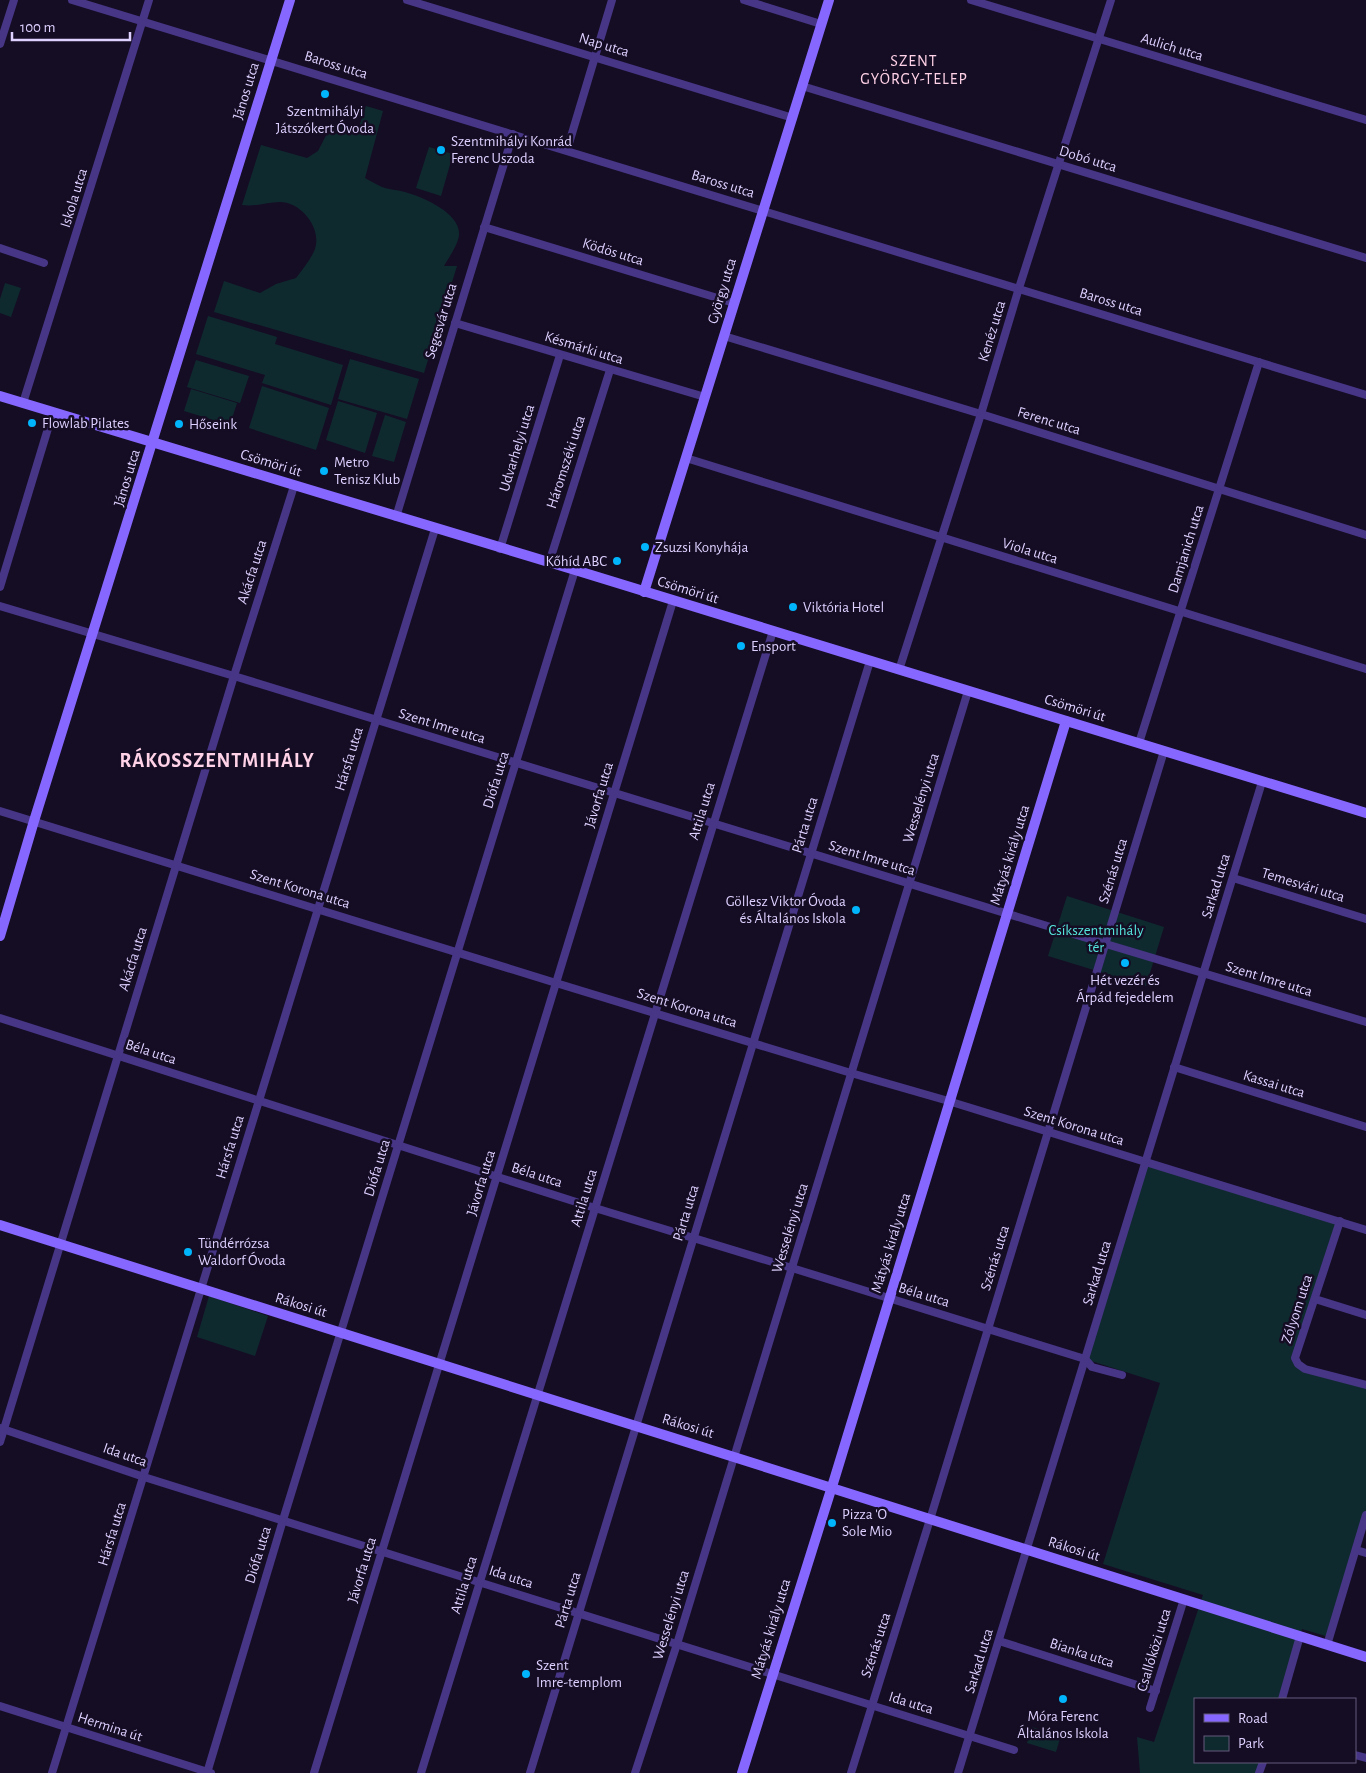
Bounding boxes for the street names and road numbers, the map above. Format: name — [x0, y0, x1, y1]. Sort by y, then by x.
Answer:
street label: Nap utca — [577, 30, 631, 60]
street label: Aulich utca — [1139, 30, 1205, 64]
street label: Baross utca — [303, 48, 370, 82]
street label: János utca — [230, 61, 262, 121]
street label: Dobó utca — [1057, 143, 1119, 175]
street label: Iskola utca — [58, 167, 90, 229]
street label: Baross utca — [690, 167, 757, 201]
street label: Ködös utca — [581, 236, 645, 268]
street label: György utca — [705, 256, 739, 326]
street label: Segesvár utca — [422, 281, 460, 361]
street label: Baross utca — [1078, 285, 1145, 319]
street label: Kenéz utca — [976, 299, 1008, 363]
street label: Késmárki utca — [543, 329, 625, 367]
street label: Udvarhelyi utca — [497, 403, 537, 493]
street label: Ferenc utca — [1016, 404, 1083, 438]
street label: Háromszéki utca — [544, 414, 588, 510]
street label: Csömöri út — [239, 447, 304, 479]
street label: János utca — [111, 448, 143, 508]
street label: Damjanich utca — [1165, 503, 1207, 595]
street label: Viola utca — [1000, 535, 1060, 567]
street label: Akácfa utca — [235, 538, 269, 606]
street label: Csömöri út — [656, 574, 721, 606]
street label: Csömöri út — [1043, 692, 1108, 724]
street label: Szent Imre utca — [397, 706, 487, 746]
street label: Hársfa utca — [332, 725, 366, 793]
street label: Diófa utca — [480, 750, 512, 810]
street label: Wesselényi utca — [900, 751, 942, 845]
street label: Jávorfa utca — [582, 760, 616, 830]
street label: Attila utca — [686, 780, 718, 842]
street label: Párta utca — [789, 795, 821, 855]
street label: Mátyás király utca — [988, 803, 1032, 907]
street label: Szénás utca — [1096, 836, 1130, 905]
street label: Szent Imre utca — [827, 838, 917, 878]
street label: Sarkad utca — [1199, 852, 1233, 920]
street label: Temesvári utca — [1260, 865, 1347, 905]
street label: Szent Korona utca — [248, 867, 352, 911]
street label: Akácfa utca — [116, 925, 150, 993]
street label: Szent Imre utca — [1224, 959, 1314, 999]
street label: Szent Korona utca — [635, 986, 739, 1030]
street label: Béla utca — [124, 1037, 178, 1067]
street label: Kassai utca — [1241, 1067, 1307, 1101]
street label: Szent Korona utca — [1022, 1104, 1126, 1148]
street label: Hársfa utca — [213, 1113, 247, 1181]
street label: Diófa utca — [361, 1138, 393, 1198]
street label: Jávorfa utca — [464, 1148, 498, 1218]
street label: Béla utca — [510, 1160, 564, 1190]
street label: Attila utca — [568, 1167, 600, 1229]
street label: Wesselényi utca — [769, 1181, 811, 1275]
street label: Párta utca — [670, 1183, 702, 1243]
street label: Mátyás király utca — [869, 1191, 913, 1295]
street label: Szénás utca — [978, 1223, 1012, 1292]
street label: Sarkad utca — [1080, 1239, 1114, 1307]
street label: Zólyom utca — [1279, 1273, 1315, 1345]
street label: Béla utca — [897, 1280, 951, 1310]
street label: Rákosi út — [273, 1290, 329, 1320]
street label: Rákosi út — [660, 1411, 716, 1441]
street label: Ida utca — [101, 1440, 149, 1470]
street label: Hársfa utca — [95, 1500, 129, 1568]
street label: Diófa utca — [242, 1525, 274, 1585]
street label: Rákosi út — [1046, 1534, 1102, 1564]
street label: Jávorfa utca — [345, 1535, 379, 1605]
street label: Attila utca — [448, 1554, 480, 1616]
street label: Ida utca — [487, 1563, 535, 1591]
street label: Wesselényi utca — [650, 1568, 692, 1662]
street label: Párta utca — [552, 1570, 584, 1630]
street label: Mátyás király utca — [749, 1577, 793, 1681]
street label: Csallóközi utca — [1134, 1607, 1174, 1693]
street label: Szénás utca — [858, 1611, 894, 1679]
street label: Sarkad utca — [962, 1627, 996, 1695]
street label: Bianka utca — [1048, 1636, 1116, 1670]
street label: Ida utca — [887, 1689, 935, 1717]
street label: Hermina út — [76, 1710, 144, 1745]

